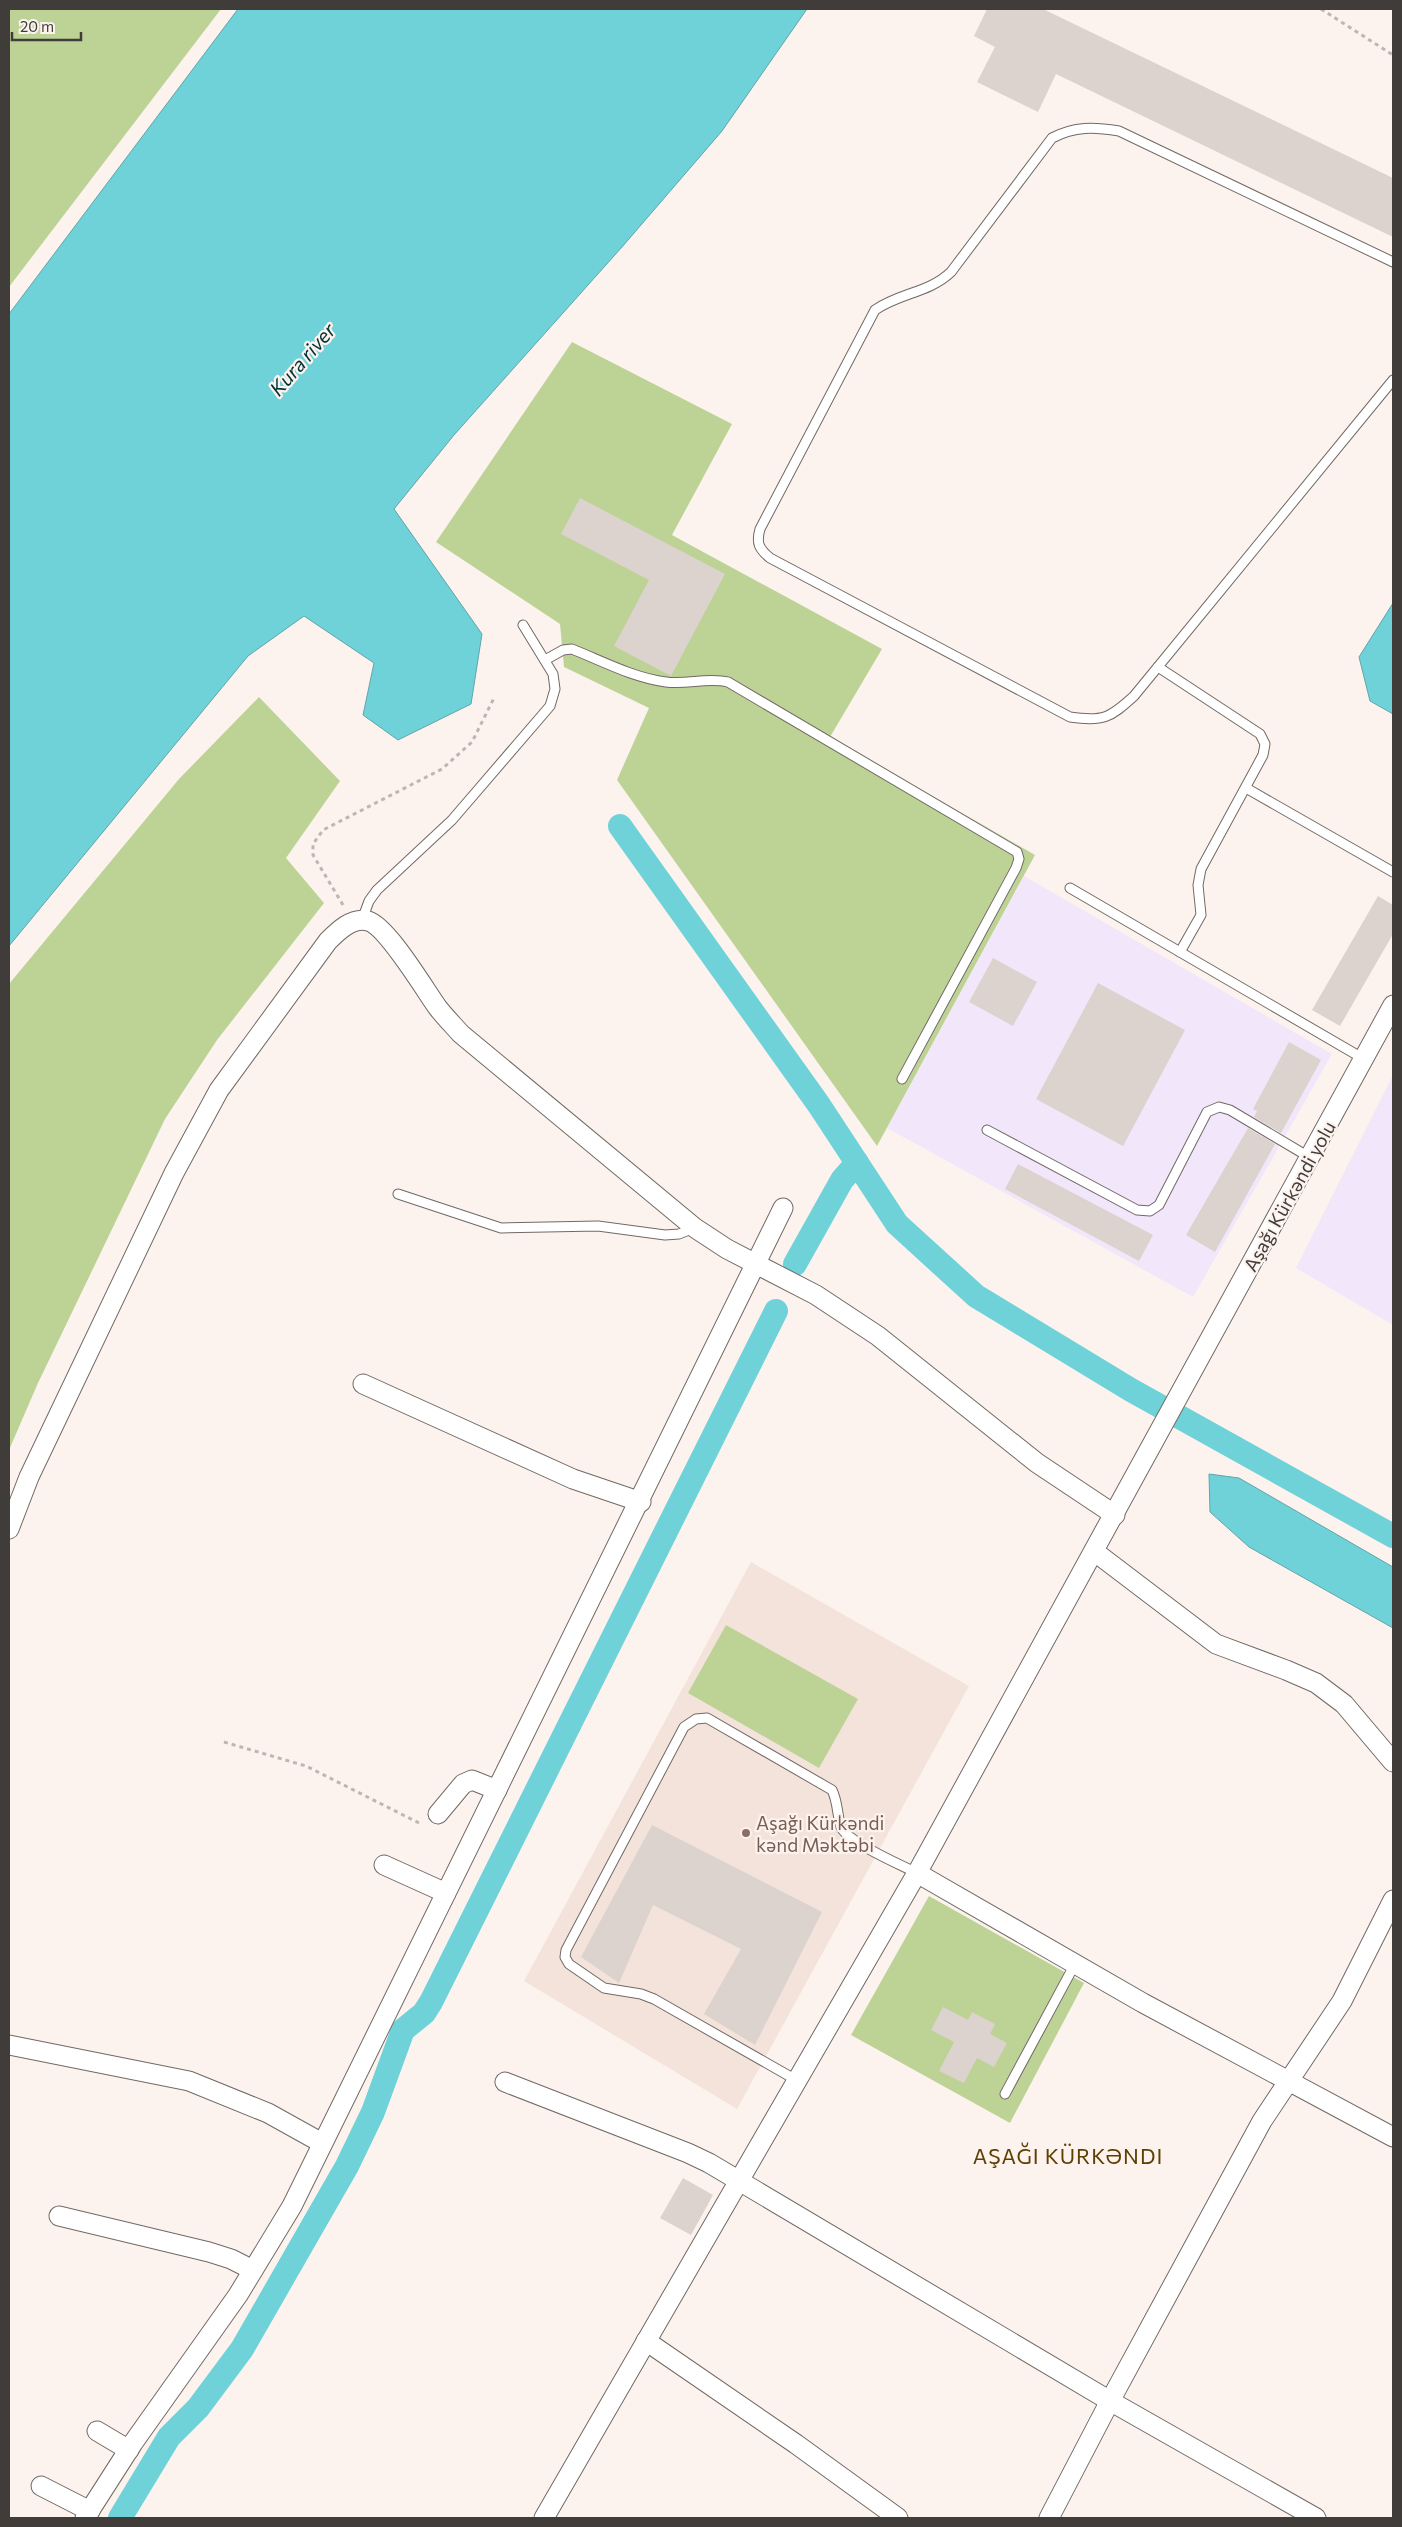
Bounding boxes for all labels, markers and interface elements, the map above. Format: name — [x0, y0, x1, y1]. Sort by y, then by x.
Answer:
scale bar — [12, 10, 81, 42]
text: 20 m — [20, 17, 54, 35]
water label: Kura river — [264, 317, 341, 400]
street label: Aşağı Kürkəndi yolu — [1238, 1117, 1340, 1275]
place label: Aşağı Kürkəndi kənd Məktəbi — [756, 1811, 884, 1856]
marker: Aşağı Kürkəndi kənd Məktəbi — [740, 1827, 752, 1839]
district label: AŞAĞI KÜRKƏNDI — [973, 2142, 1163, 2168]

